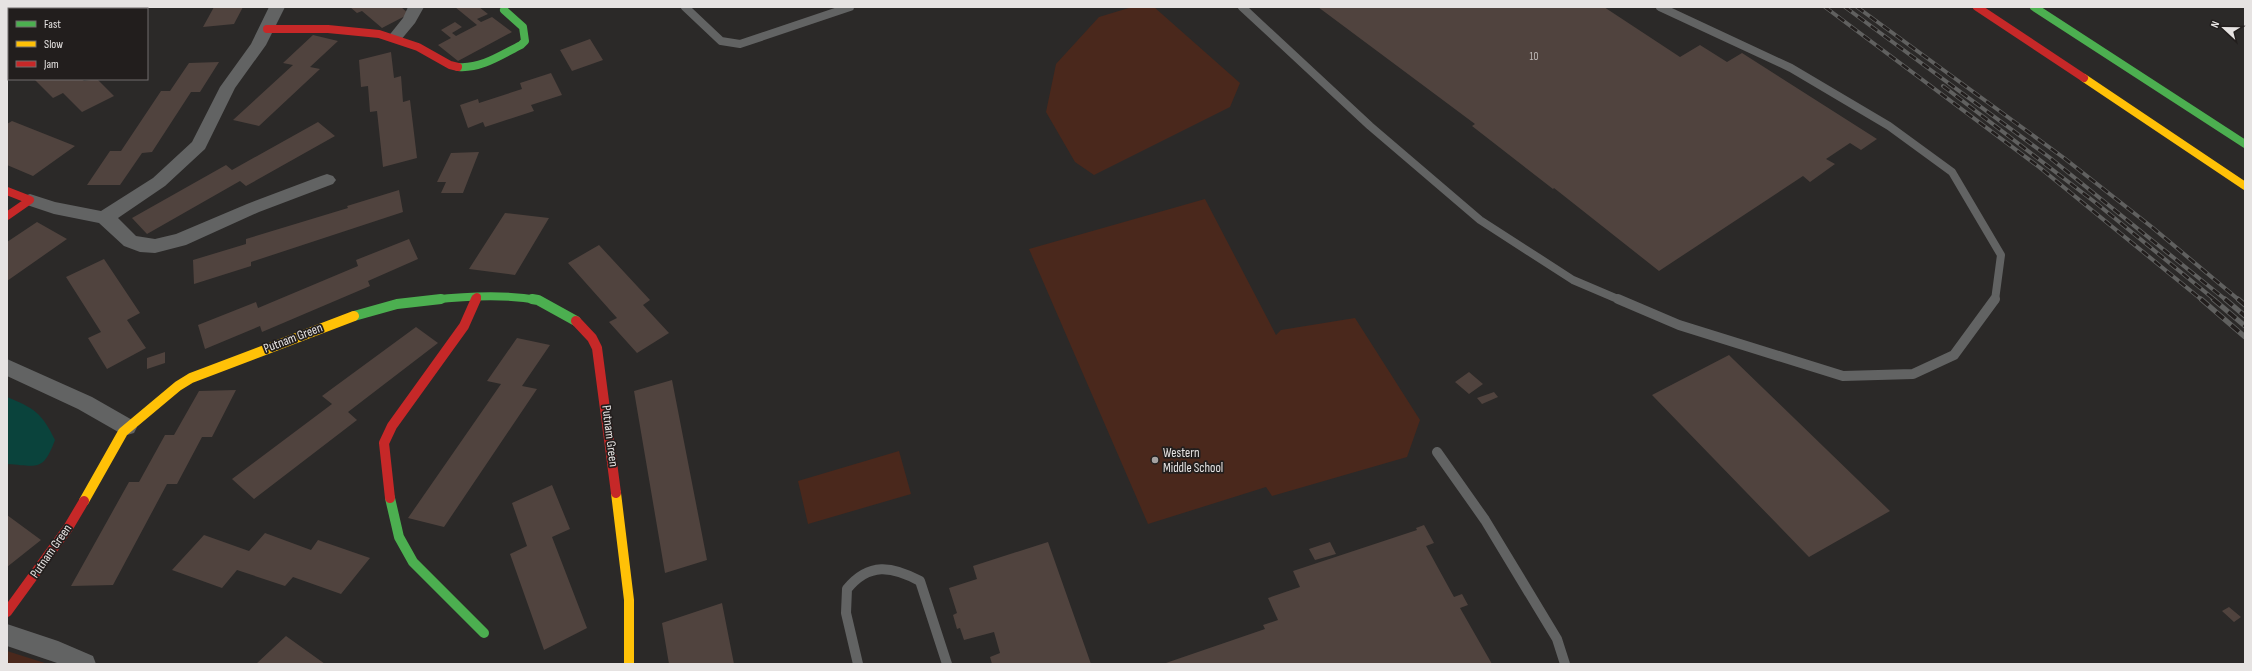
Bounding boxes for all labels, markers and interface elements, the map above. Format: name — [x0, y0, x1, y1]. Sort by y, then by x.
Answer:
legend — [8, 8, 148, 80]
north arrow — [2204, 8, 2244, 48]
text: Fast — [44, 17, 61, 32]
text: N — [2208, 19, 2222, 30]
text: Slow — [44, 37, 63, 52]
house number: 10 — [1530, 50, 1538, 63]
text: Jam — [43, 57, 59, 72]
street label: Putnam Green — [261, 319, 325, 357]
street label: Putnam Green — [598, 404, 622, 468]
place label: Western Middle School — [1163, 445, 1223, 476]
marker: Western Middle School — [1150, 455, 1160, 465]
street label: Putnam Green — [27, 521, 75, 581]

